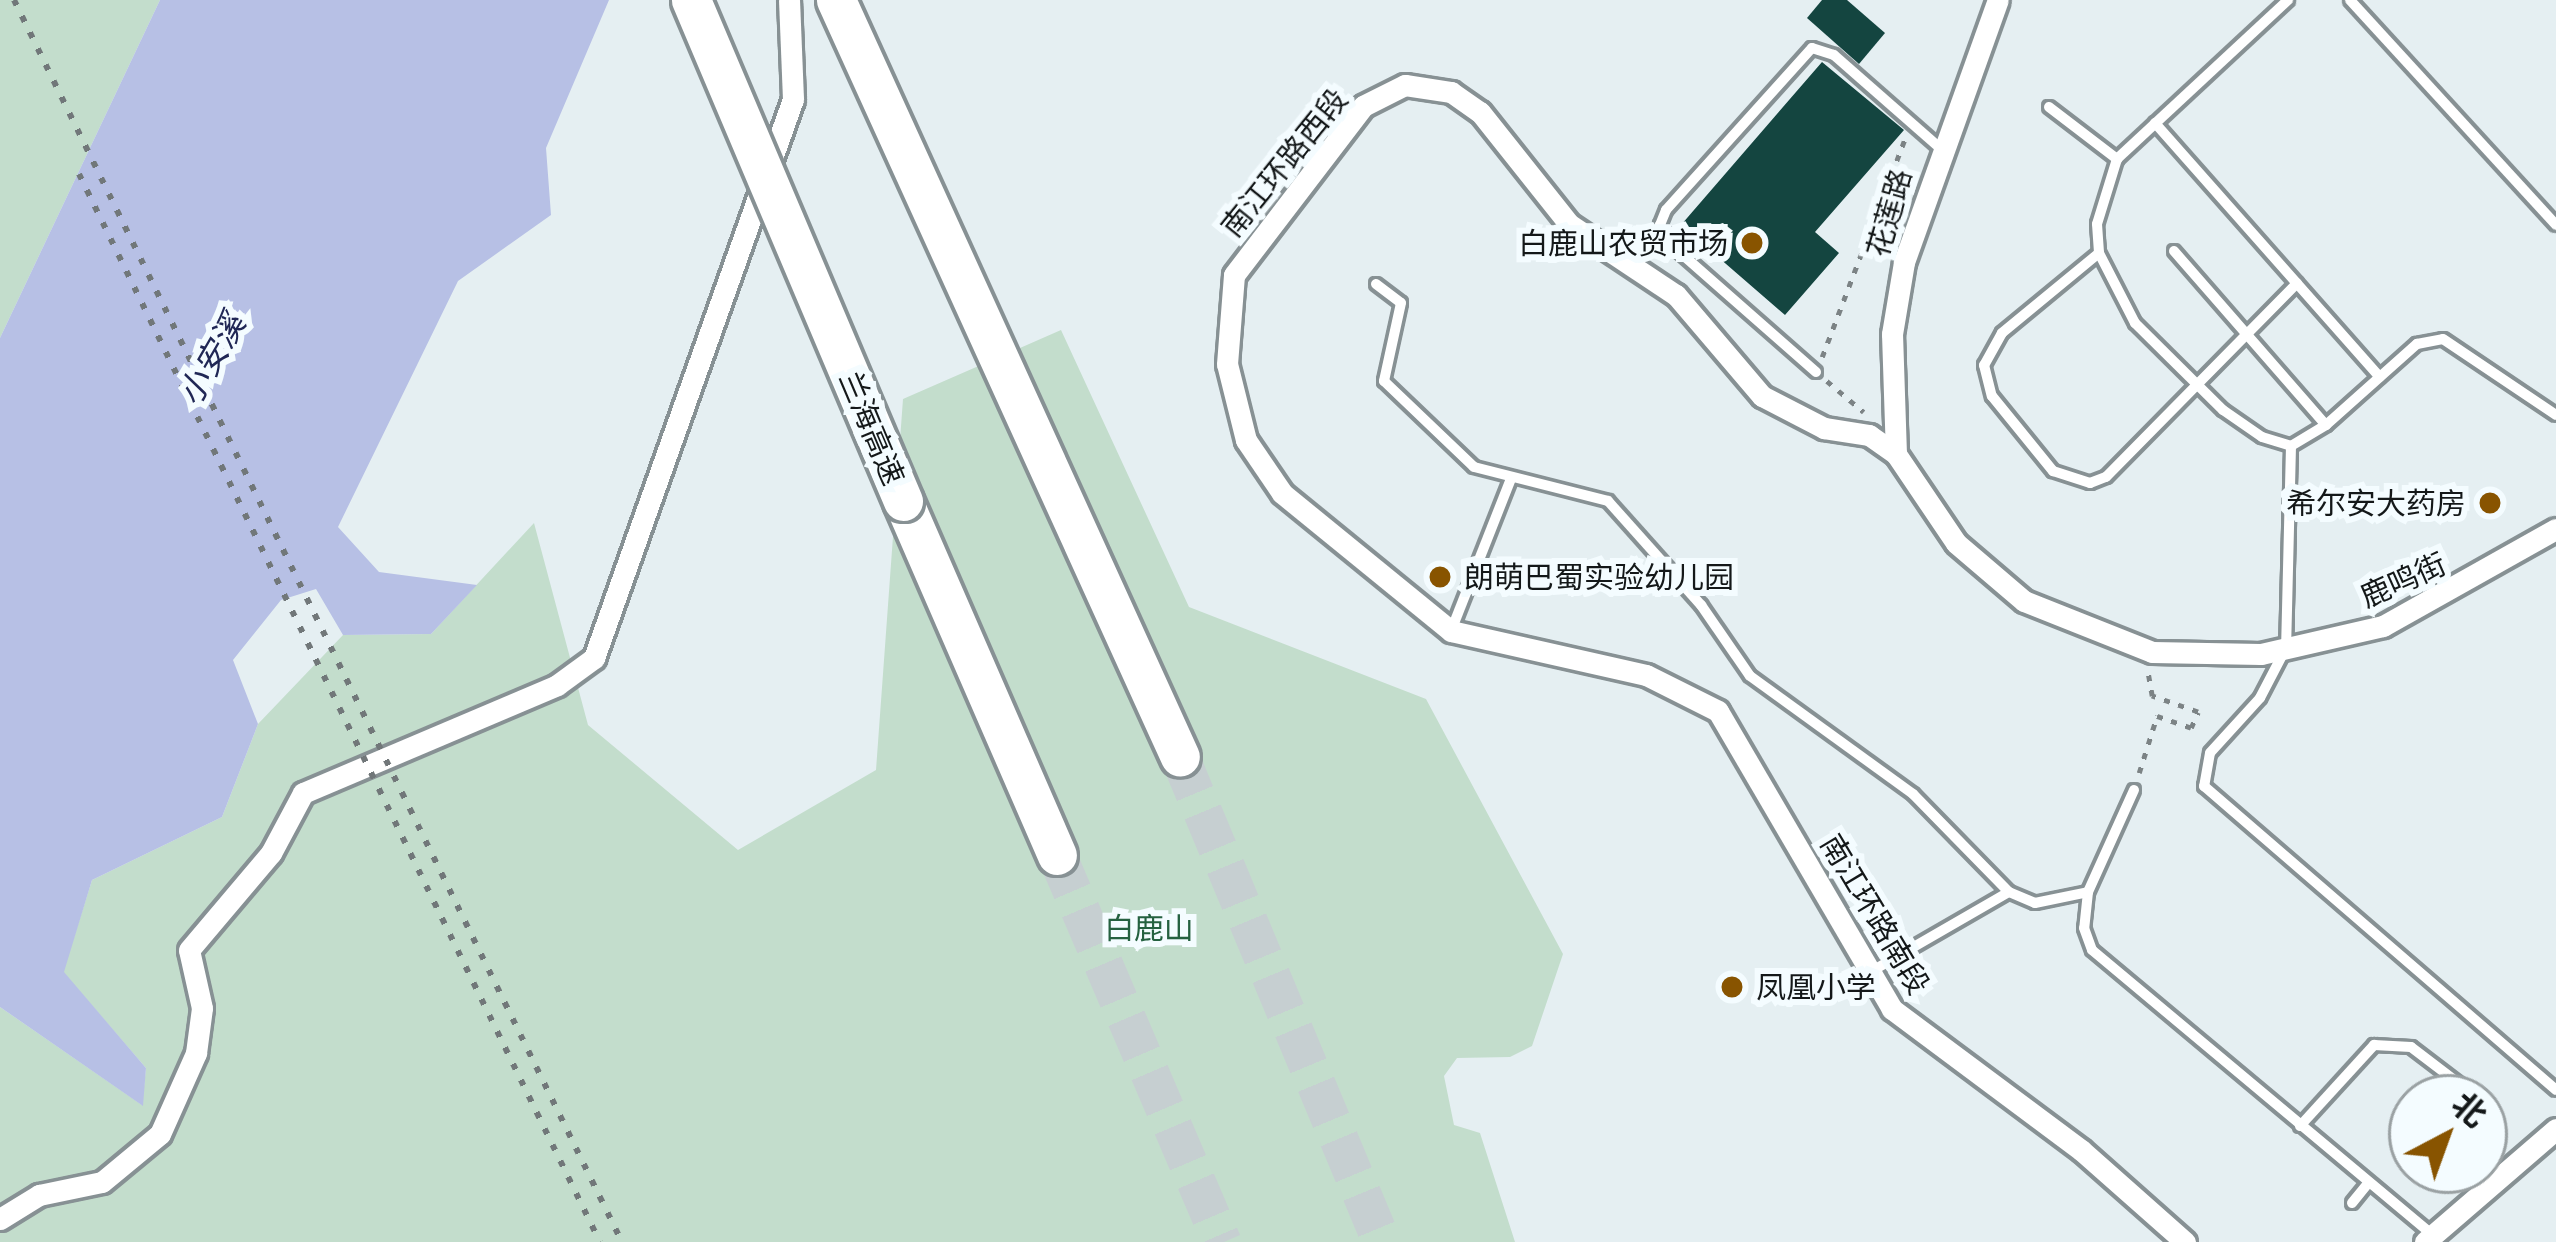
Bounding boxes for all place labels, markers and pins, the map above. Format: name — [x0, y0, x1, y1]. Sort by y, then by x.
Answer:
place label: 白鹿山农贸市场 — [1518, 225, 1728, 261]
marker: 白鹿山农贸市场 — [1739, 230, 1765, 256]
place label: 希尔安大药房 — [2286, 485, 2466, 521]
marker: 希尔安大药房 — [2477, 490, 2503, 516]
place label: 朗萌巴蜀实验幼儿园 — [1464, 559, 1734, 595]
marker: 朗萌巴蜀实验幼儿园 — [1427, 564, 1453, 590]
place label: 凤凰小学 — [1756, 969, 1876, 1005]
marker: 凤凰小学 — [1719, 974, 1745, 1000]

